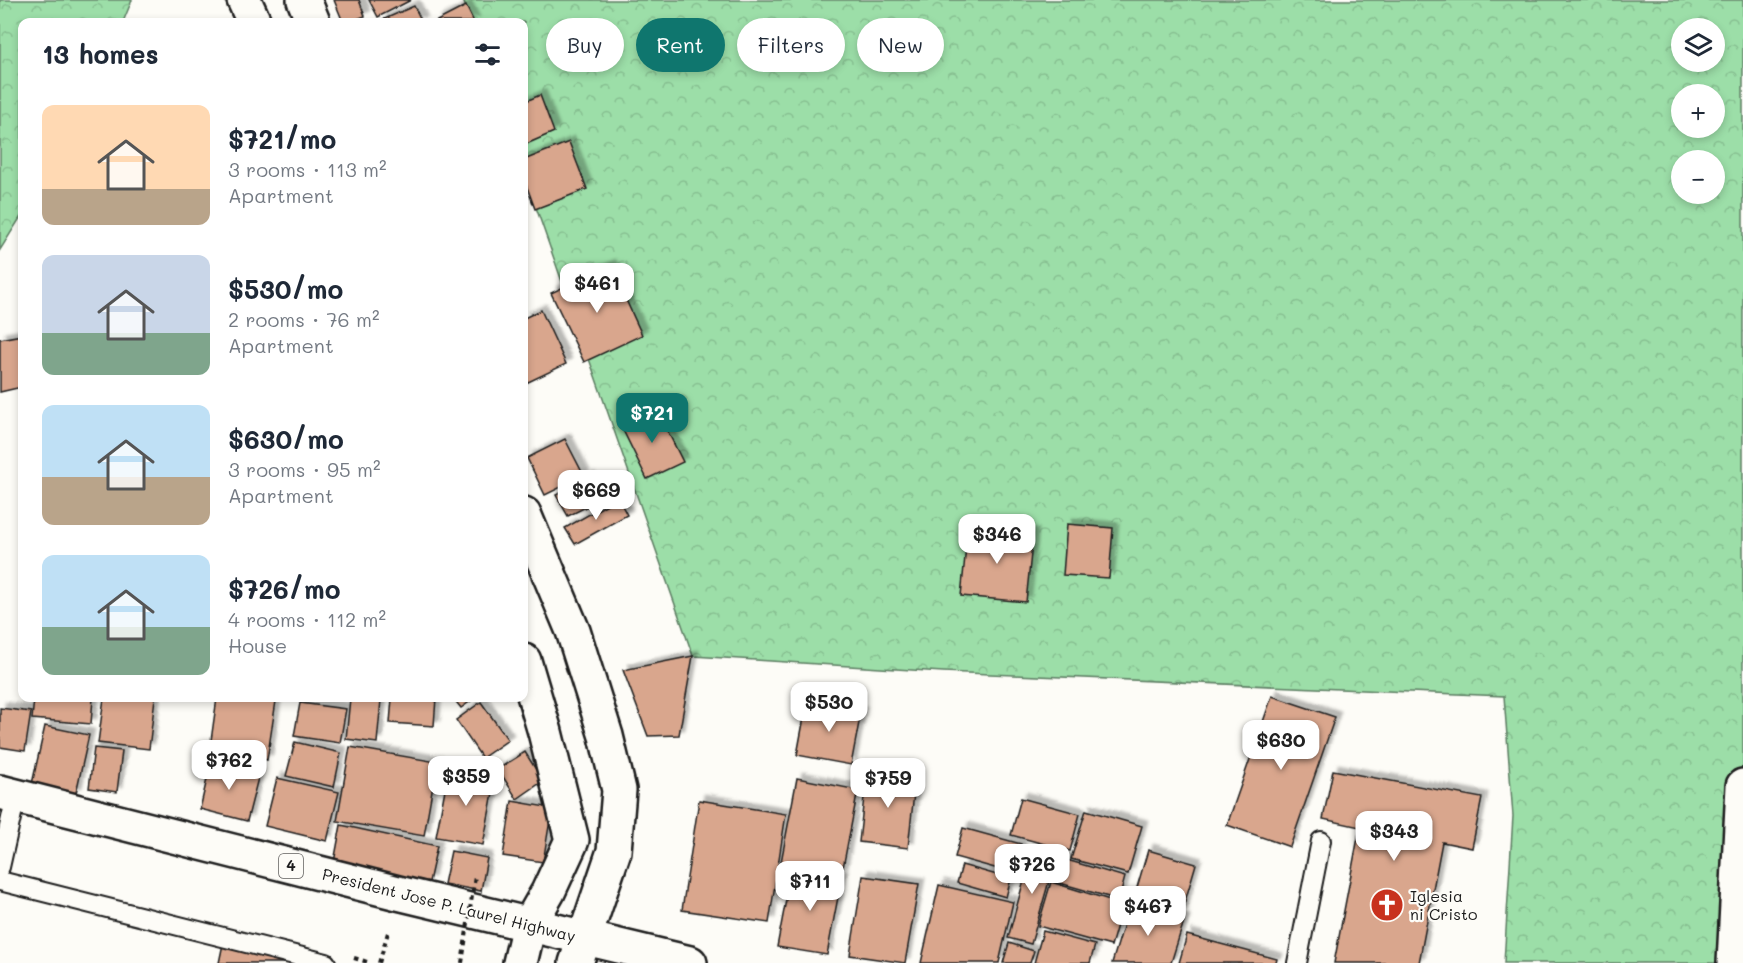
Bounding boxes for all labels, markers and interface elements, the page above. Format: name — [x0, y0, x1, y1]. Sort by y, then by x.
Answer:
chip: Buy — [546, 18, 624, 72]
chip: Rent — [636, 18, 725, 72]
chip: Filters — [737, 18, 845, 72]
chip: New — [857, 18, 944, 72]
map controls — [1671, 18, 1725, 204]
button: layers — [1671, 18, 1725, 72]
text: 13 homes — [42, 37, 159, 71]
icon: filters — [471, 38, 504, 71]
button: + — [1671, 84, 1725, 138]
text: $721/mo — [228, 122, 336, 156]
icon: home — [90, 129, 162, 201]
button: − — [1671, 150, 1725, 204]
text: 3 rooms · 113 m² — [228, 156, 387, 182]
text: Apartment — [228, 182, 334, 208]
pin: $461 — [561, 263, 633, 314]
text: $461 — [574, 269, 620, 295]
text: $530/mo — [228, 272, 343, 306]
icon: home — [90, 279, 162, 351]
text: 2 rooms · 76 m² — [228, 306, 380, 332]
text: Apartment — [228, 332, 334, 358]
pin: $721 — [616, 393, 688, 444]
text: $721 — [630, 399, 674, 425]
text: $630/mo — [228, 422, 344, 456]
icon: home — [90, 429, 162, 501]
text: 3 rooms · 95 m² — [228, 456, 380, 482]
pin: $669 — [560, 470, 632, 521]
text: $669 — [572, 476, 620, 502]
text: Apartment — [228, 482, 334, 508]
pin: $346 — [961, 514, 1033, 565]
text: $346 — [972, 520, 1022, 546]
text: $726/mo — [228, 572, 340, 606]
icon: home — [90, 579, 162, 651]
text: 4 rooms · 112 m² — [228, 606, 386, 632]
text: House — [228, 632, 287, 658]
pin: $530 — [793, 682, 865, 733]
text: $530 — [805, 688, 853, 714]
pin: $630 — [1245, 720, 1317, 771]
text: $630 — [1256, 726, 1306, 752]
pin: $762 — [193, 740, 265, 791]
text: $762 — [206, 746, 252, 772]
pin: $359 — [430, 756, 502, 807]
pin: $759 — [852, 758, 924, 809]
text: $359 — [442, 762, 490, 788]
text: $759 — [864, 764, 912, 790]
pin: $343 — [1358, 811, 1430, 862]
text: $343 — [1369, 817, 1419, 843]
pin: $726 — [996, 844, 1068, 895]
text: $726 — [1009, 850, 1055, 876]
road number: 4 — [279, 854, 303, 878]
pin: $711 — [774, 861, 846, 912]
street label: President Jose P. Laurel Highway — [320, 863, 578, 946]
text: $711 — [789, 867, 831, 893]
place label: Iglesia ni Cristo — [1410, 885, 1478, 924]
pin: $467 — [1112, 886, 1184, 937]
church icon: Iglesia ni Cristo — [1369, 887, 1405, 923]
text: $467 — [1124, 892, 1172, 918]

